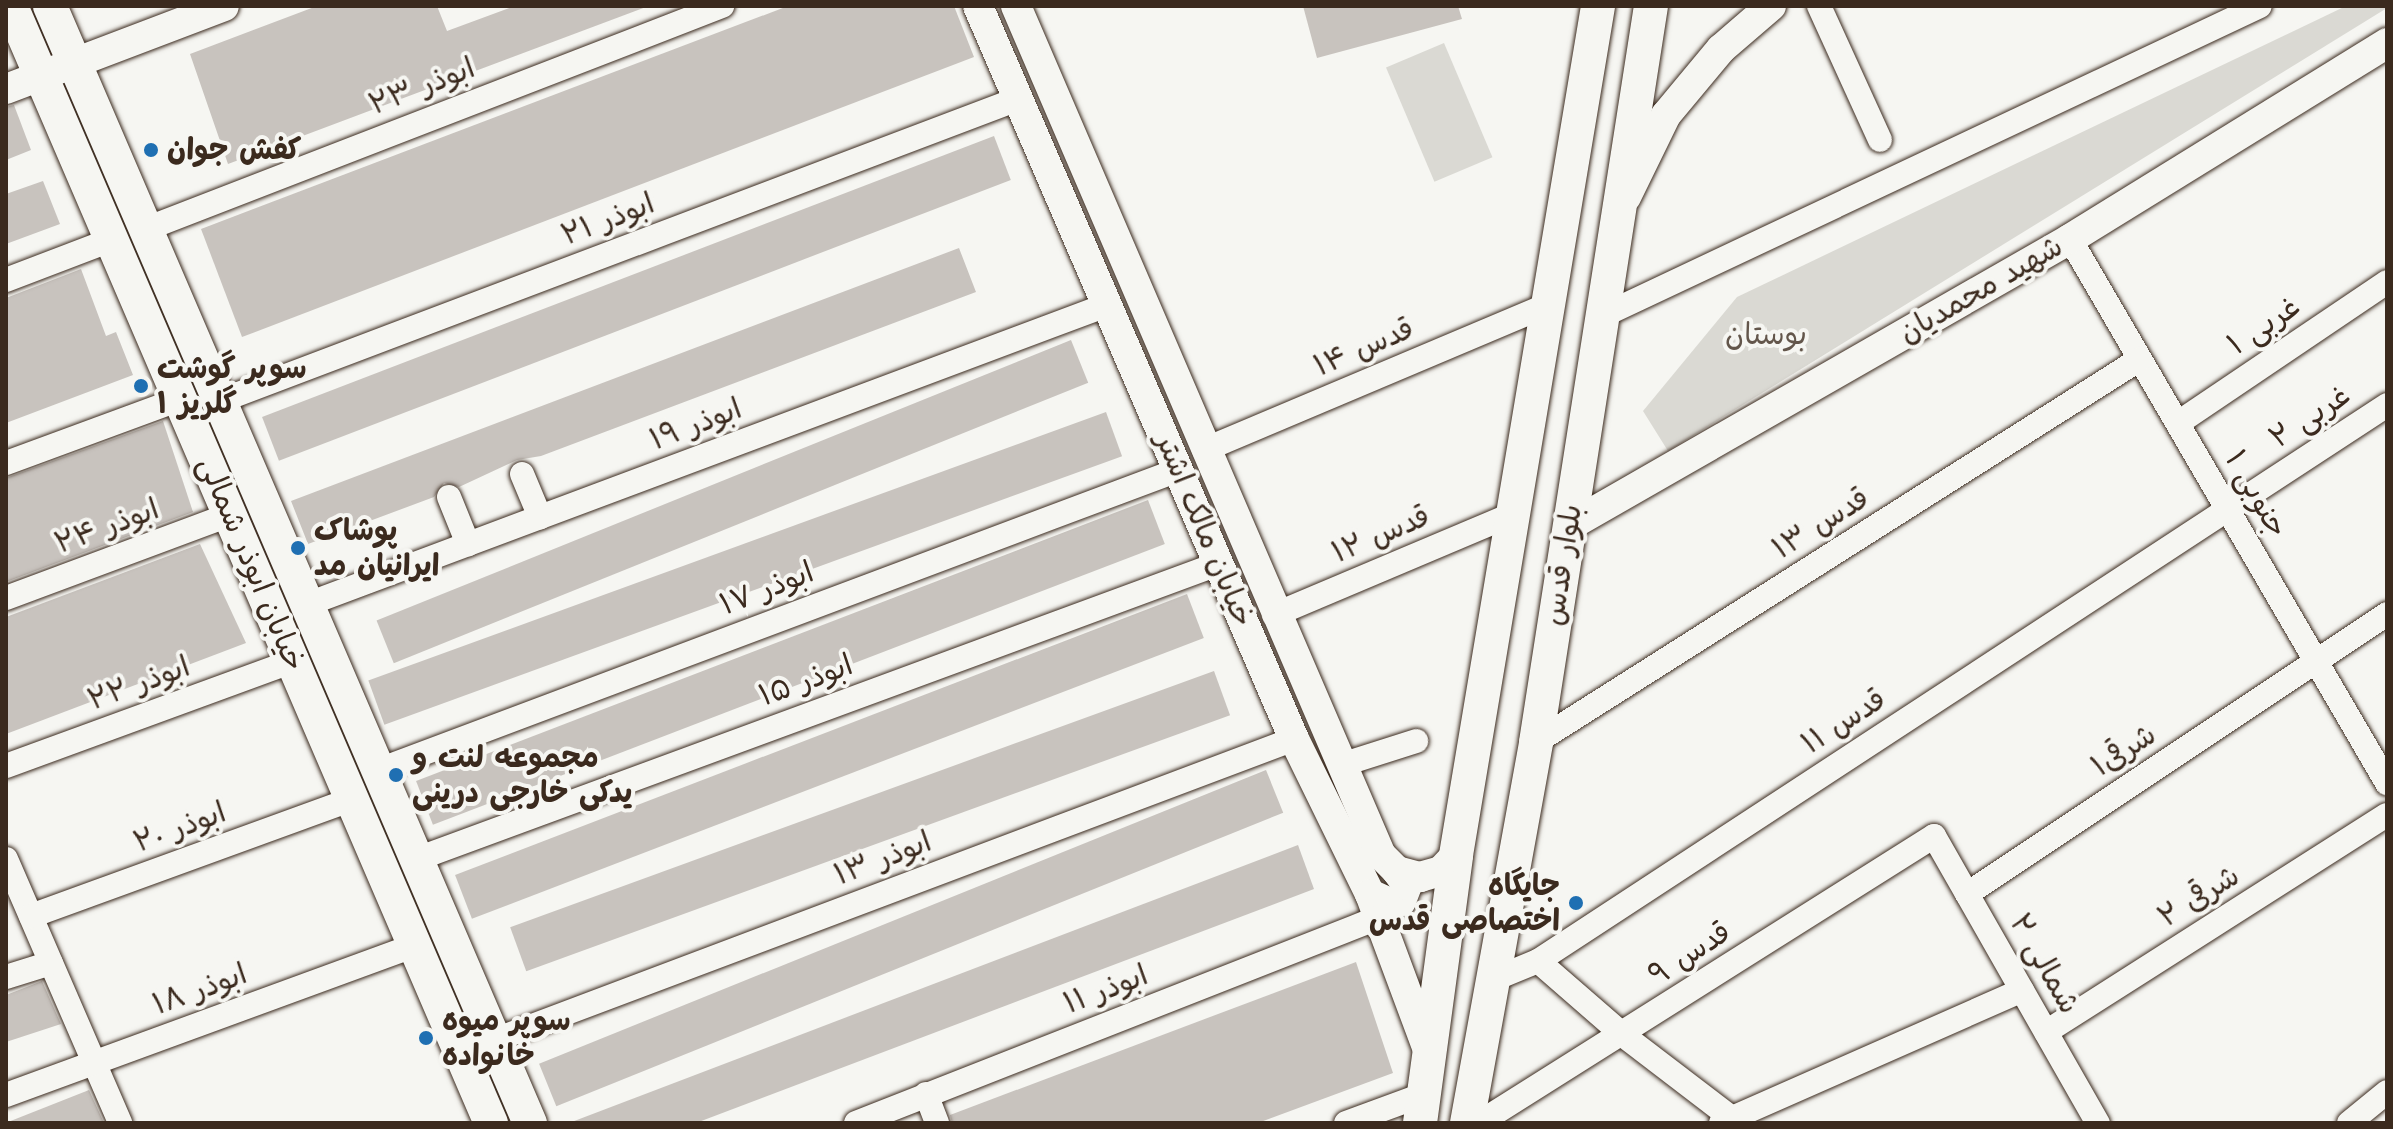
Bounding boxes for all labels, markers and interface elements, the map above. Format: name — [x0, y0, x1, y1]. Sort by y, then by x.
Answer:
street label: ابوذر ۲۳ — [364, 50, 480, 124]
place label: کفش جوان — [167, 132, 301, 168]
marker: کفش جوان — [142, 141, 160, 159]
street label: ابوذر ۲۱ — [556, 186, 660, 254]
street label: شهید محمدیان — [1893, 229, 2069, 351]
street label: غربی ۱ — [2221, 289, 2307, 363]
street label: قدس ۱۴ — [1309, 311, 1419, 385]
park label: بوستان — [1725, 317, 1807, 353]
place label: سوپر گوشت گلریز ۱ — [157, 351, 307, 422]
marker: سوپر گوشت گلریز ۱ — [132, 377, 150, 395]
street label: غربی ۲ — [2263, 378, 2357, 456]
street label: ابوذر ۱۹ — [645, 391, 747, 459]
street label: خیابان مالک اشتر — [1147, 428, 1261, 632]
street label: ۱ جنوبی — [2217, 444, 2295, 544]
street label: خیابان ابوذر شمالی — [190, 452, 312, 676]
street label: قدس ۱۳ — [1766, 480, 1876, 568]
street label: ابوذر ۲۴ — [50, 492, 164, 562]
street label: قدس ۱۲ — [1327, 498, 1435, 572]
street label: بلوار قدس — [1536, 502, 1590, 628]
place label: پوشاک ایرانیان مد — [314, 513, 439, 584]
marker: پوشاک ایرانیان مد — [289, 539, 307, 557]
street label: ابوذر ۱۷ — [715, 555, 819, 623]
street label: ابوذر ۱۵ — [754, 647, 858, 715]
street label: ابوذر ۲۲ — [83, 649, 195, 719]
street label: قدس ۱۱ — [1795, 682, 1893, 762]
street label: شرقی۱ — [2085, 717, 2163, 785]
place label: مجموعه لنت و یدکی خارجی درینی — [412, 740, 633, 810]
marker: مجموعه لنت و یدکی خارجی درینی — [387, 766, 405, 784]
street label: ابوذر ۲۰ — [129, 795, 231, 861]
street label: ابوذر ۱۳ — [829, 824, 937, 894]
street label: شرقی ۲ — [2152, 858, 2246, 936]
place label: جایگاه اختصاصی قدس — [1369, 868, 1560, 938]
marker: جایگاه اختصاصی قدس — [1567, 894, 1585, 912]
street label: شمالی ۲ — [2001, 908, 2087, 1020]
street label: قدس ۹ — [1642, 914, 1738, 994]
street label: ابوذر ۱۸ — [148, 956, 252, 1024]
street label: ابوذر ۱۱ — [1059, 958, 1153, 1022]
place label: سوپر میوه خانواده — [442, 1003, 571, 1074]
marker: سوپر میوه خانواده — [417, 1029, 435, 1047]

